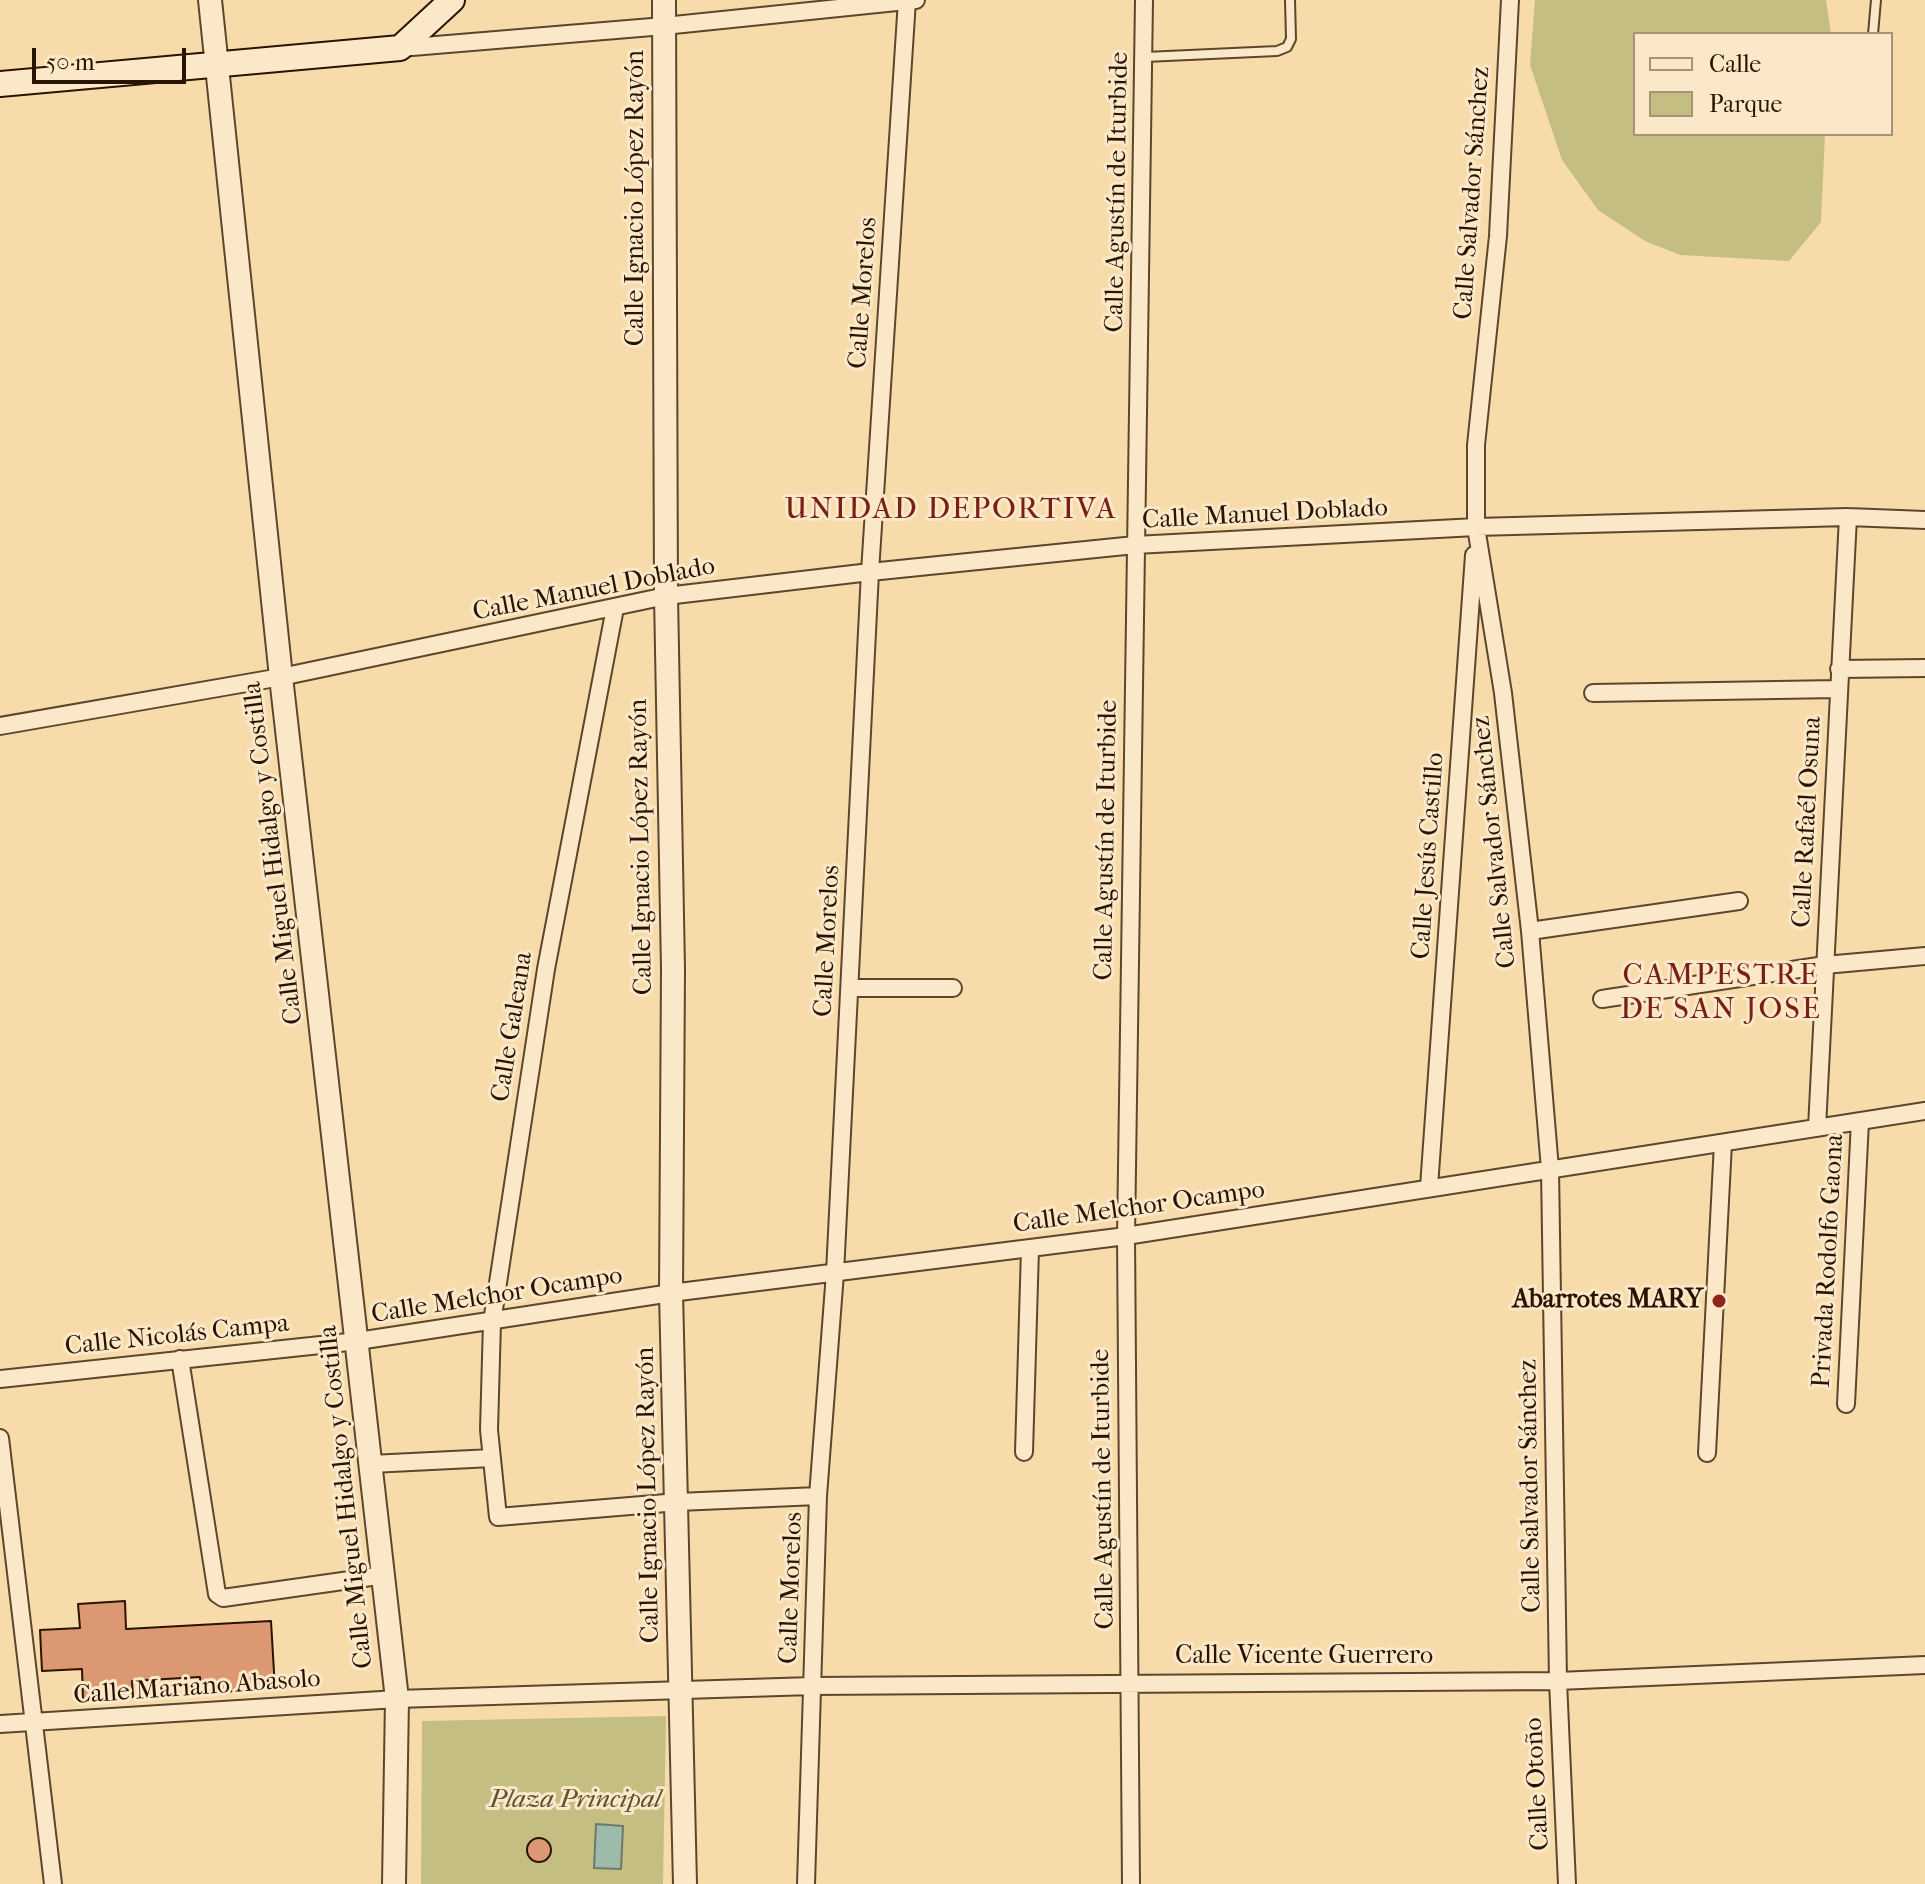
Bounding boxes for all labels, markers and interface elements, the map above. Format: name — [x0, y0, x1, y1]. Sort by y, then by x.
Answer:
scale bar — [36, 32, 190, 82]
legend — [1633, 32, 1893, 136]
text: 50 m — [46, 48, 95, 76]
street label: Calle Ignacio López Rayón — [621, 50, 653, 346]
text: Calle — [1709, 50, 1761, 78]
street label: Calle Agustín de Iturbide — [1100, 51, 1136, 333]
street label: Calle Salvador Sánchez — [1449, 65, 1497, 321]
text: Parque — [1709, 90, 1782, 118]
street label: Calle Morelos — [843, 216, 885, 370]
district label: UNIDAD DEPORTIVA — [784, 493, 1118, 529]
street label: Calle Manuel Doblado — [1141, 493, 1389, 537]
street label: Calle Manuel Doblado — [470, 551, 718, 629]
street label: Calle Miguel Hidalgo y Costilla — [237, 680, 311, 1026]
street label: Calle Ignacio López Rayón — [624, 699, 660, 995]
street label: Calle Agustín de Iturbide — [1089, 699, 1125, 981]
street label: Calle Salvador Sánchez — [1466, 714, 1524, 970]
street label: Calle Rafaél Osuna — [1787, 716, 1829, 928]
street label: Calle Jesús Castillo — [1406, 752, 1452, 960]
street label: Calle Morelos — [808, 864, 848, 1018]
street label: Calle Galeana — [486, 950, 540, 1104]
district label: CAMPESTRE DE SAN JOSE — [1620, 959, 1822, 1030]
street label: Privada Rodolfo Gaona — [1807, 1133, 1851, 1389]
street label: Calle Melchor Ocampo — [1011, 1175, 1267, 1241]
street label: Calle Melchor Ocampo — [369, 1261, 625, 1331]
place label: Abarrotes MARY — [1512, 1285, 1703, 1317]
marker: Abarrotes MARY — [1710, 1292, 1728, 1310]
street label: Calle Nicolás Campa — [63, 1309, 291, 1363]
street label: Calle Miguel Hidalgo y Costilla — [313, 1324, 381, 1670]
street label: Calle Ignacio López Rayón — [631, 1347, 667, 1643]
street label: Calle Agustín de Iturbide — [1086, 1348, 1122, 1630]
street label: Calle Salvador Sánchez — [1513, 1359, 1549, 1613]
street label: Calle Morelos — [774, 1511, 810, 1665]
street label: Calle Vicente Guerrero — [1175, 1641, 1433, 1673]
street label: Calle Mariano Abasolo — [72, 1664, 322, 1712]
street label: Calle Otoño — [1519, 1717, 1557, 1851]
park label: Plaza Principal — [489, 1785, 661, 1817]

